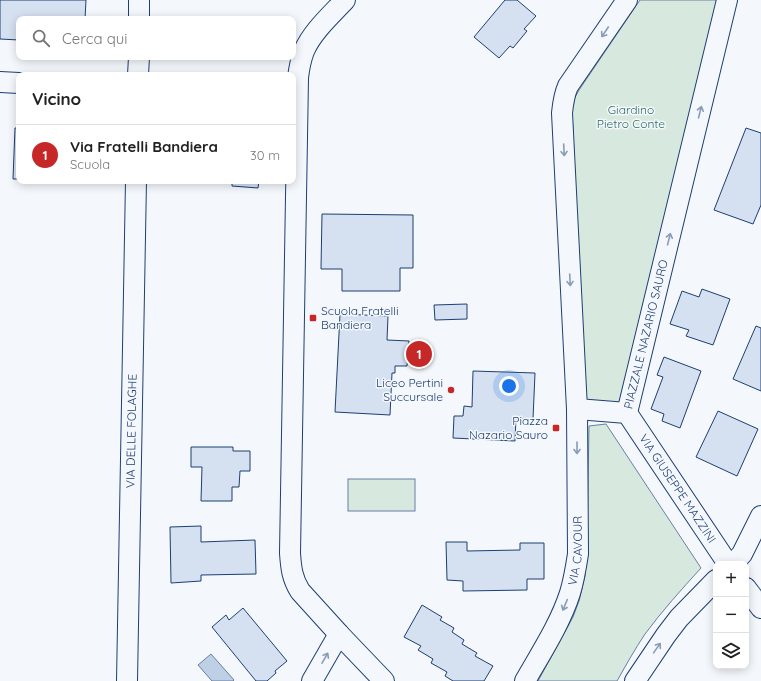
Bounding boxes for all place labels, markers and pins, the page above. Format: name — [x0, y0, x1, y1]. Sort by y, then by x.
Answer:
place label: Scuola Fratelli Bandiera — [321, 303, 399, 332]
marker: Scuola Fratelli Bandiera — [308, 313, 318, 323]
pin: 1 — [406, 339, 432, 369]
place label: Liceo Pertini Succursale — [376, 375, 443, 404]
marker: Liceo Pertini Succursale — [446, 385, 456, 395]
place label: Piazza Nazario Sauro — [469, 413, 548, 442]
marker: Piazza Nazario Sauro — [551, 423, 561, 433]

